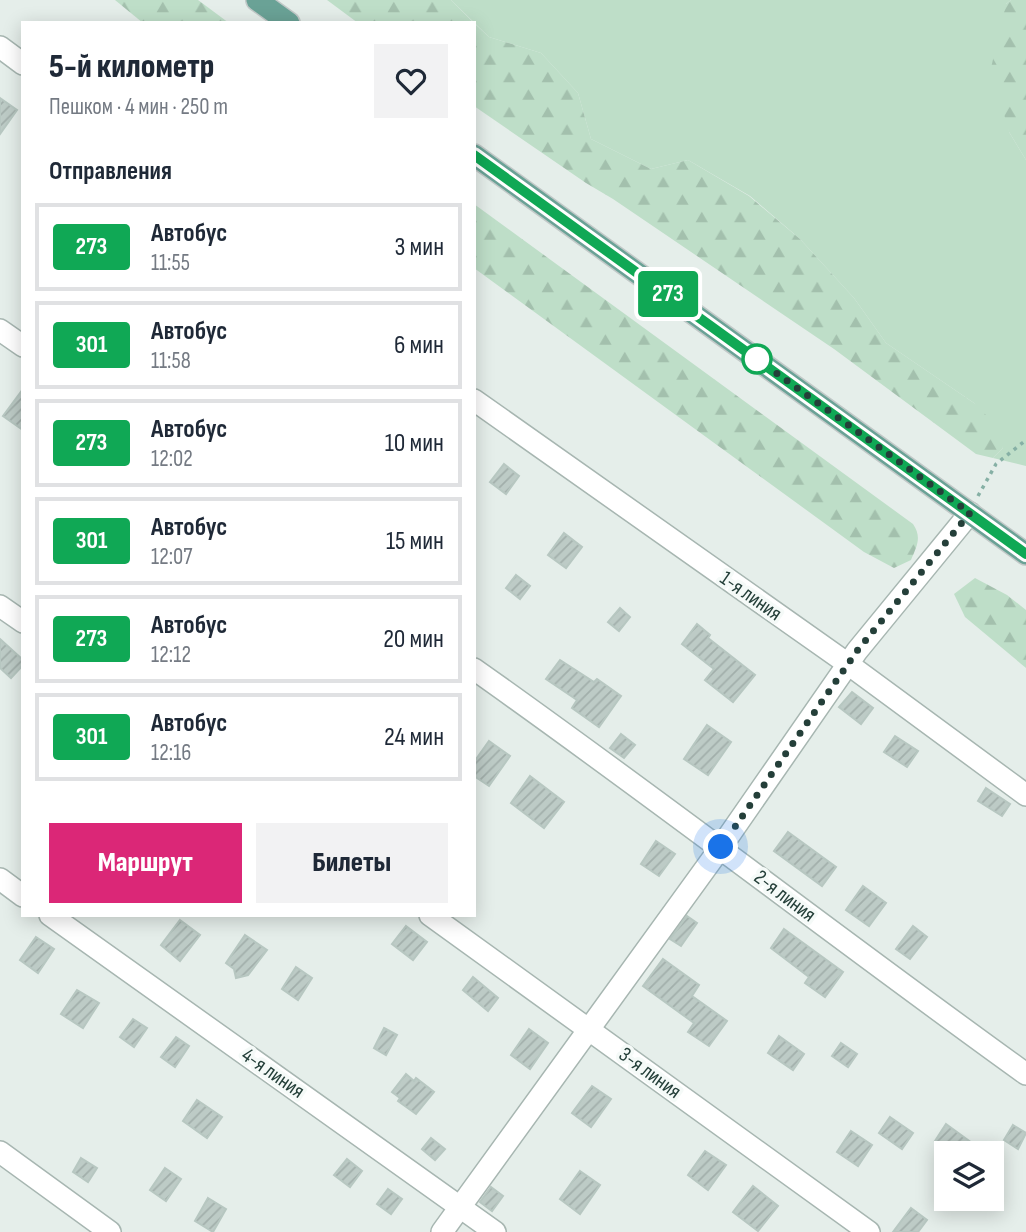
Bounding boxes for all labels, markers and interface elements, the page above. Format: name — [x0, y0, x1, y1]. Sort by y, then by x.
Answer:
button: heart — [374, 44, 448, 118]
text: 5-й километр — [49, 47, 214, 87]
text: Пешком · 4 мин · 250 m — [49, 93, 228, 121]
text: Отправления — [49, 156, 172, 187]
text: Автобус — [151, 218, 227, 249]
text: 273 — [76, 232, 107, 261]
text: 3 мин — [395, 232, 444, 263]
text: 11:55 — [151, 249, 190, 277]
line badge: 273 — [628, 271, 708, 317]
text: 273 — [652, 279, 684, 308]
text: Автобус — [151, 316, 227, 347]
text: 301 — [76, 330, 107, 359]
text: 6 мин — [394, 330, 444, 361]
unlabelled marker — [742, 344, 772, 374]
text: 11:58 — [151, 347, 191, 375]
text: Автобус — [151, 414, 227, 445]
text: 273 — [76, 428, 107, 457]
text: 10 мин — [385, 428, 444, 459]
text: 12:02 — [151, 445, 193, 473]
text: Автобус — [151, 512, 227, 543]
text: 301 — [76, 526, 107, 555]
text: 15 мин — [386, 526, 444, 557]
text: 12:07 — [151, 543, 193, 571]
street label: 1-я линия — [715, 566, 787, 626]
text: Автобус — [151, 610, 227, 641]
text: 273 — [76, 624, 107, 653]
text: 20 мин — [383, 624, 444, 655]
text: 12:12 — [151, 641, 191, 669]
text: Автобус — [151, 708, 227, 739]
text: 301 — [76, 722, 107, 751]
text: 24 мин — [384, 722, 444, 753]
text: 12:16 — [151, 739, 191, 767]
button: Маршрут — [49, 823, 242, 903]
button: Билеты — [256, 823, 448, 903]
your location — [703, 829, 738, 864]
street label: 2-я линия — [749, 865, 821, 927]
street label: 4-я линия — [237, 1042, 309, 1104]
street label: 3-я линия — [614, 1042, 686, 1104]
map controls — [934, 1141, 1004, 1211]
button: layers — [934, 1141, 1004, 1211]

